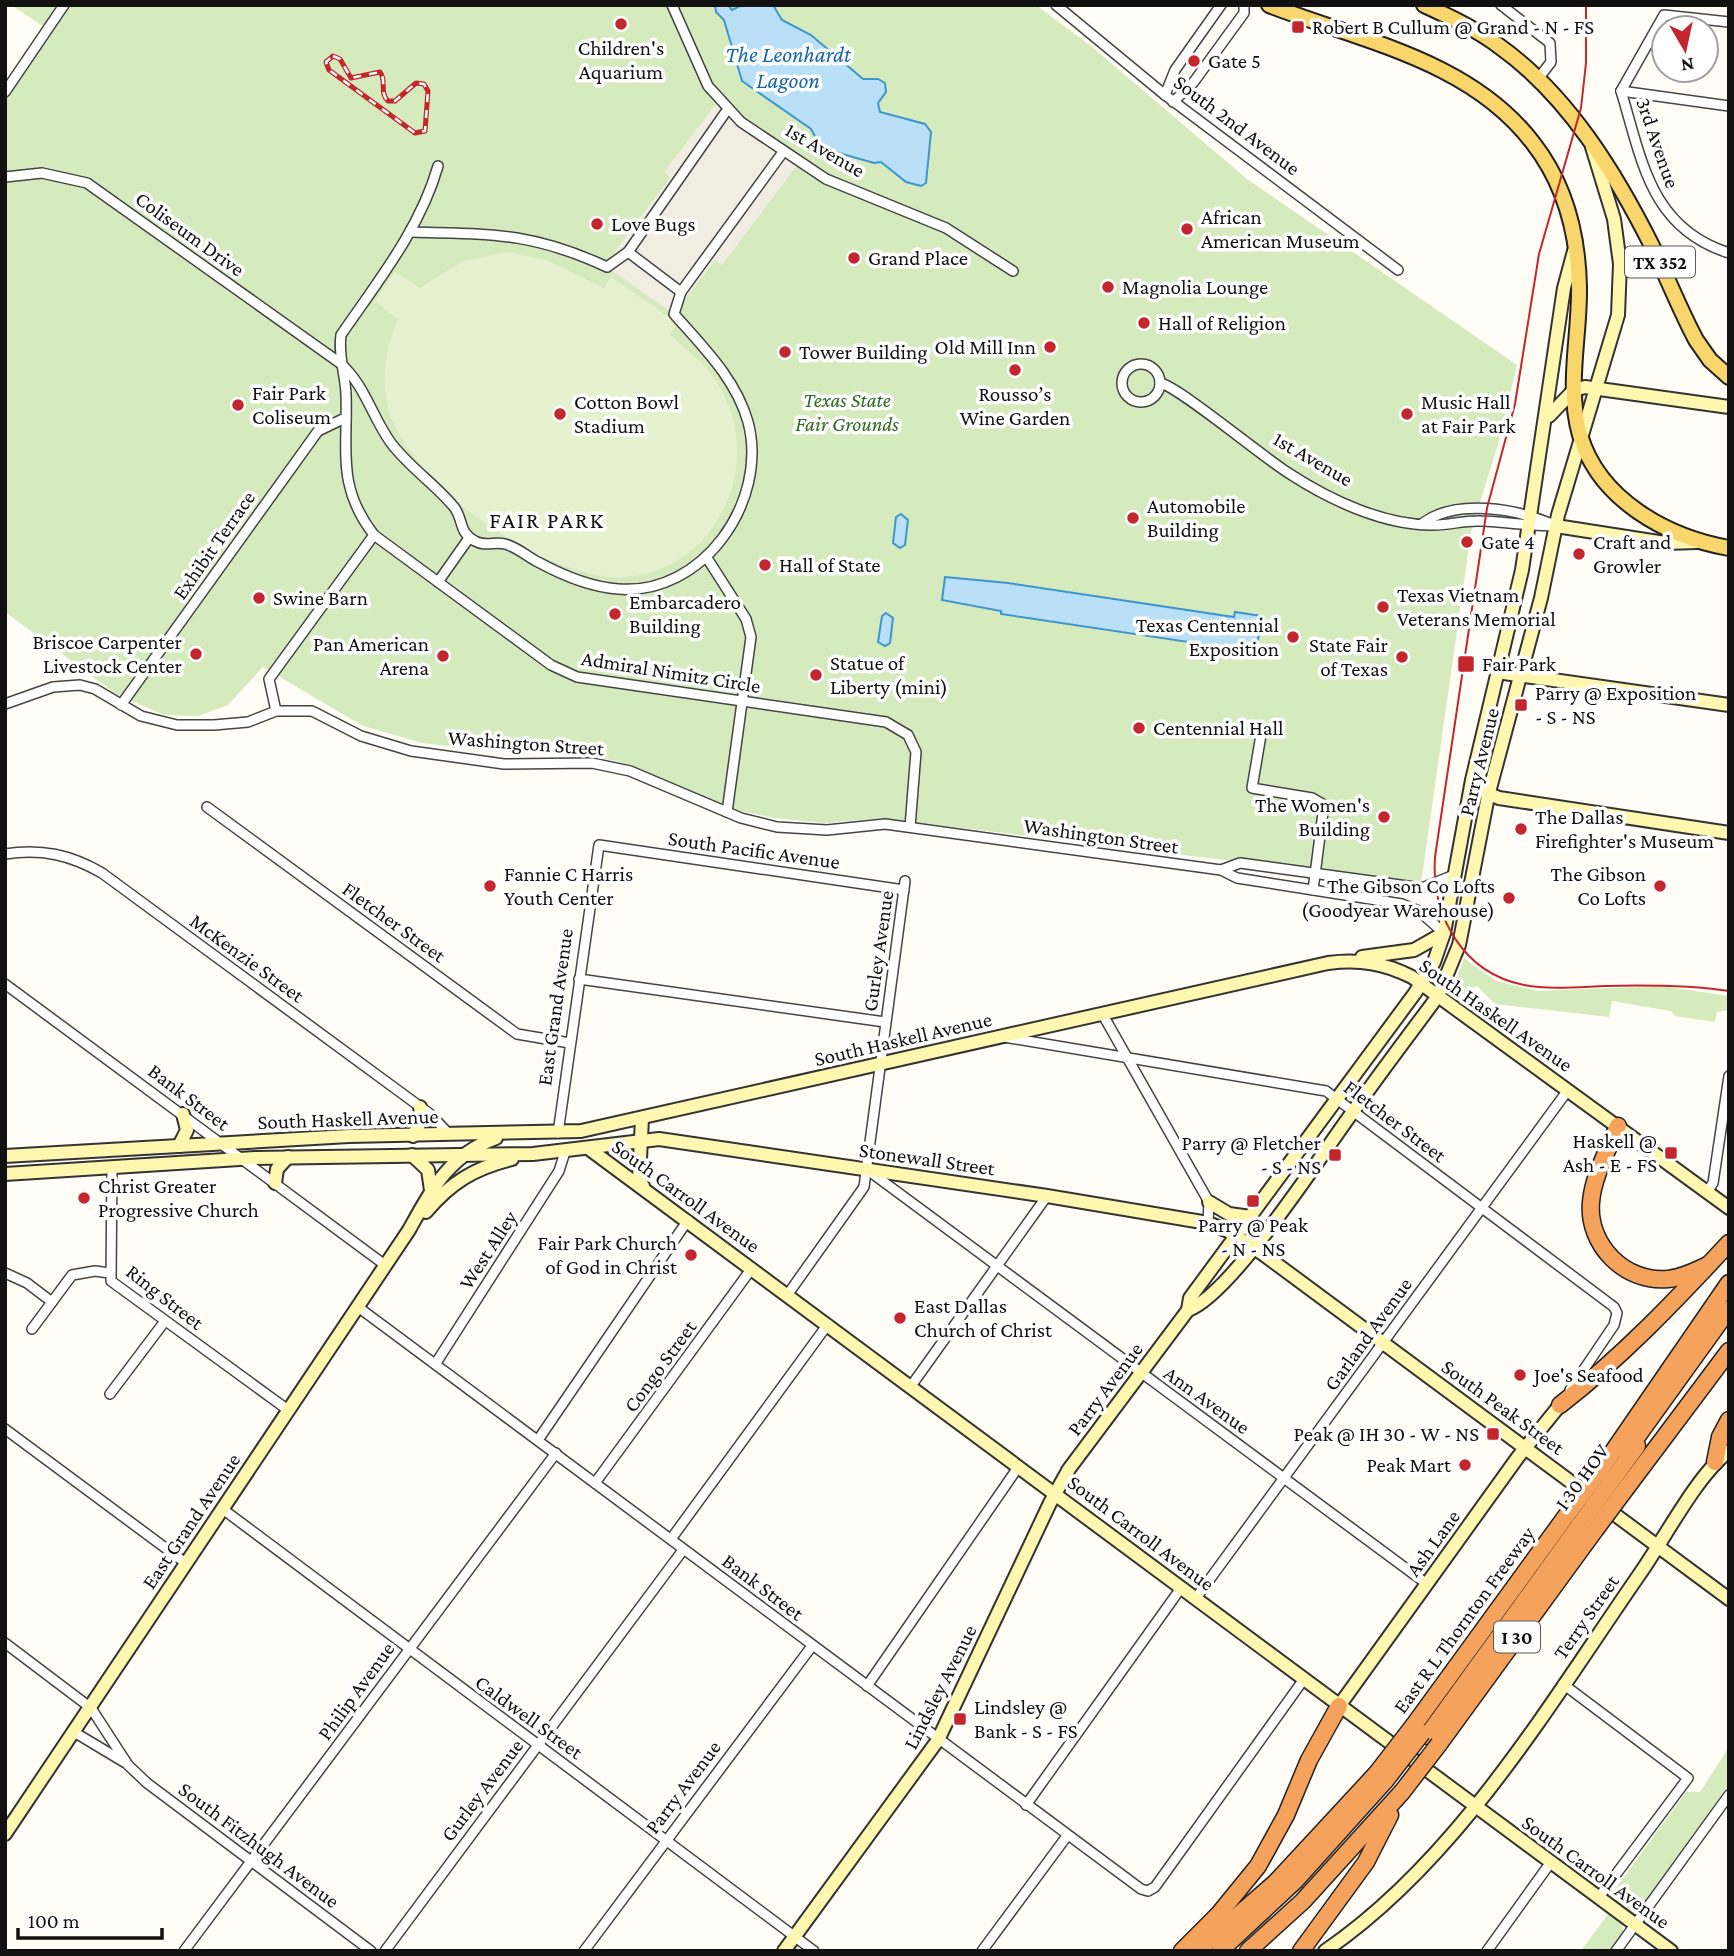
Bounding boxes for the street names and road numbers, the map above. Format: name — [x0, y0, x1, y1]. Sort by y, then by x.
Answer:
street label: South 2nd Avenue — [1169, 70, 1305, 180]
street label: 3rd Avenue — [1631, 95, 1685, 191]
street label: 1st Avenue — [781, 118, 869, 182]
street label: Coliseum Drive — [131, 186, 249, 282]
road number: TX 352 — [1625, 246, 1695, 278]
street label: 1st Avenue — [1269, 427, 1357, 491]
street label: Exhibit Terrace — [168, 486, 260, 604]
street label: Admiral Nimitz Circle — [580, 646, 762, 698]
street label: Parry Avenue — [1454, 706, 1504, 818]
street label: Washington Street — [447, 726, 606, 760]
street label: Washington Street — [1022, 813, 1181, 859]
street label: South Pacific Avenue — [666, 826, 842, 874]
street label: Fletcher Street — [338, 877, 451, 968]
street label: Gurley Avenue — [858, 889, 898, 1013]
street label: McKenzie Street — [185, 909, 310, 1008]
street label: East Grand Avenue — [532, 927, 578, 1087]
street label: South Haskell Avenue — [1415, 953, 1577, 1077]
street label: South Haskell Avenue — [812, 1007, 994, 1071]
street label: Bank Street — [144, 1059, 235, 1136]
street label: Fletcher Street — [1339, 1075, 1452, 1168]
street label: South Haskell Avenue — [257, 1104, 439, 1134]
street label: South Carroll Avenue — [607, 1134, 765, 1258]
street label: Stonewall Street — [858, 1138, 997, 1181]
street label: West Alley — [454, 1206, 522, 1294]
street label: Ring Street — [121, 1259, 209, 1335]
street label: Garland Avenue — [1319, 1273, 1417, 1395]
street label: Congo Street — [619, 1315, 702, 1417]
street label: Parry Avenue — [1062, 1338, 1148, 1440]
street label: South Peak Street — [1437, 1354, 1570, 1460]
street label: Ann Avenue — [1159, 1361, 1255, 1439]
street label: I 30 HOV — [1550, 1439, 1614, 1515]
street label: East Grand Avenue — [137, 1449, 245, 1593]
street label: South Carroll Avenue — [1063, 1470, 1219, 1596]
street label: Ash Lane — [1401, 1505, 1465, 1581]
street label: East R L Thornton Freeway — [1388, 1522, 1540, 1718]
street label: Bank Street — [718, 1549, 809, 1626]
street label: Terry Street — [1548, 1569, 1624, 1664]
street label: Lindsley Avenue — [898, 1621, 982, 1753]
road number: I 30 — [1494, 1622, 1540, 1652]
street label: Philip Avenue — [312, 1637, 400, 1745]
street label: Caldwell Street — [470, 1670, 588, 1765]
street label: Gurley Avenue — [436, 1734, 528, 1846]
street label: Parry Avenue — [640, 1736, 726, 1838]
street label: South Fitzhugh Avenue — [174, 1777, 344, 1913]
street label: South Carroll Avenue — [1517, 1810, 1675, 1934]

